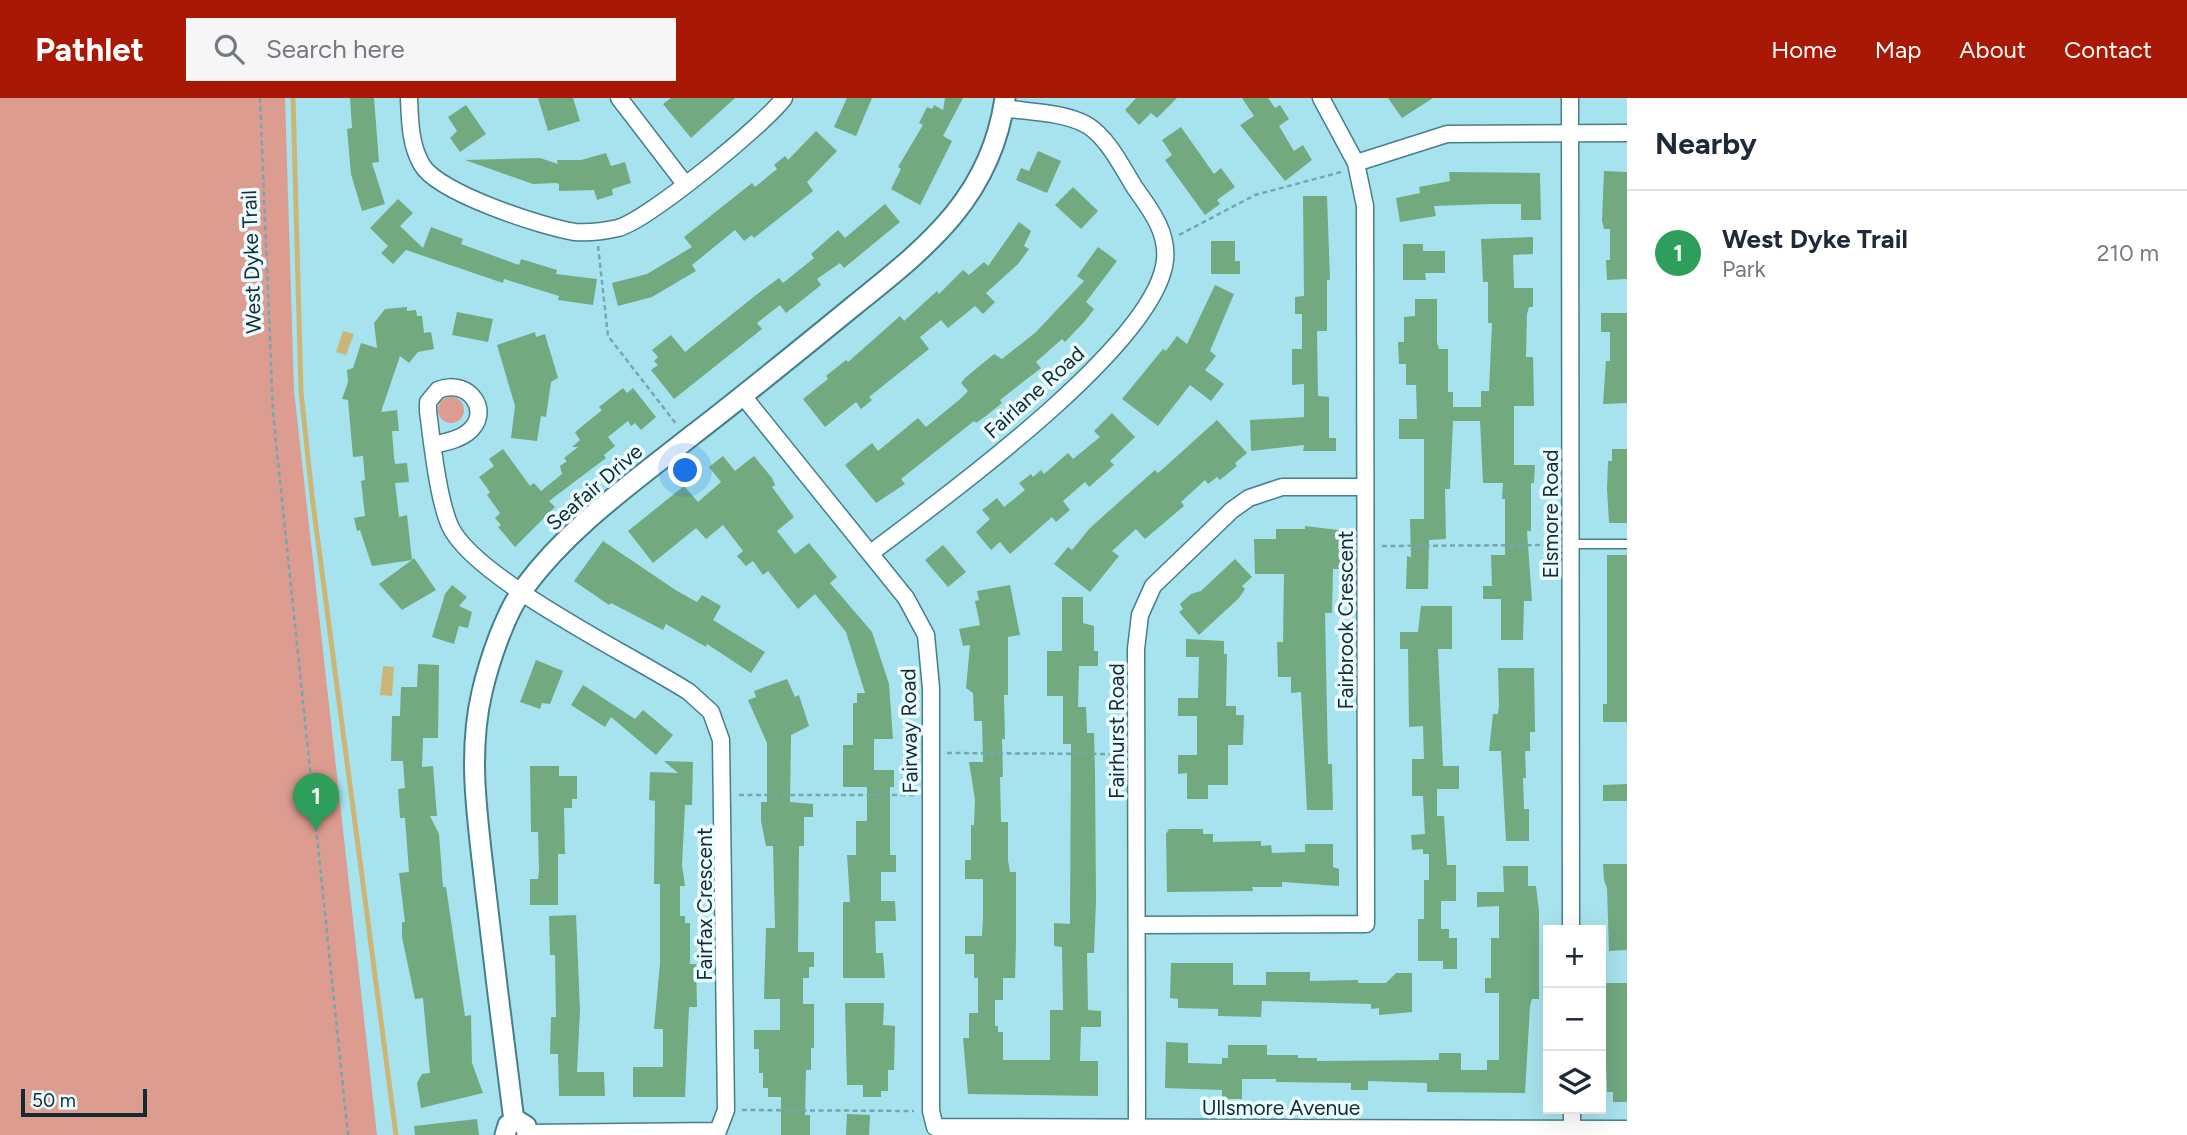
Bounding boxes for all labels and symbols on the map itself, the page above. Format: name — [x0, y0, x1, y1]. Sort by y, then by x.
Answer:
street label: West Dyke Trail — [236, 190, 266, 334]
street label: Fairlane Road — [979, 341, 1089, 443]
street label: Seafair Drive — [541, 438, 647, 536]
street label: Elsmore Road — [1538, 450, 1563, 578]
your location — [668, 453, 702, 487]
street label: Fairbrook Crescent — [1333, 530, 1358, 710]
street label: Fairhurst Road — [1104, 663, 1129, 799]
street label: Fairway Road — [895, 668, 923, 794]
pin: 1 — [293, 773, 339, 831]
street label: Fairfax Crescent — [692, 827, 717, 981]
scale bar — [21, 1086, 147, 1118]
street label: Ullsmore Avenue — [1202, 1095, 1360, 1120]

